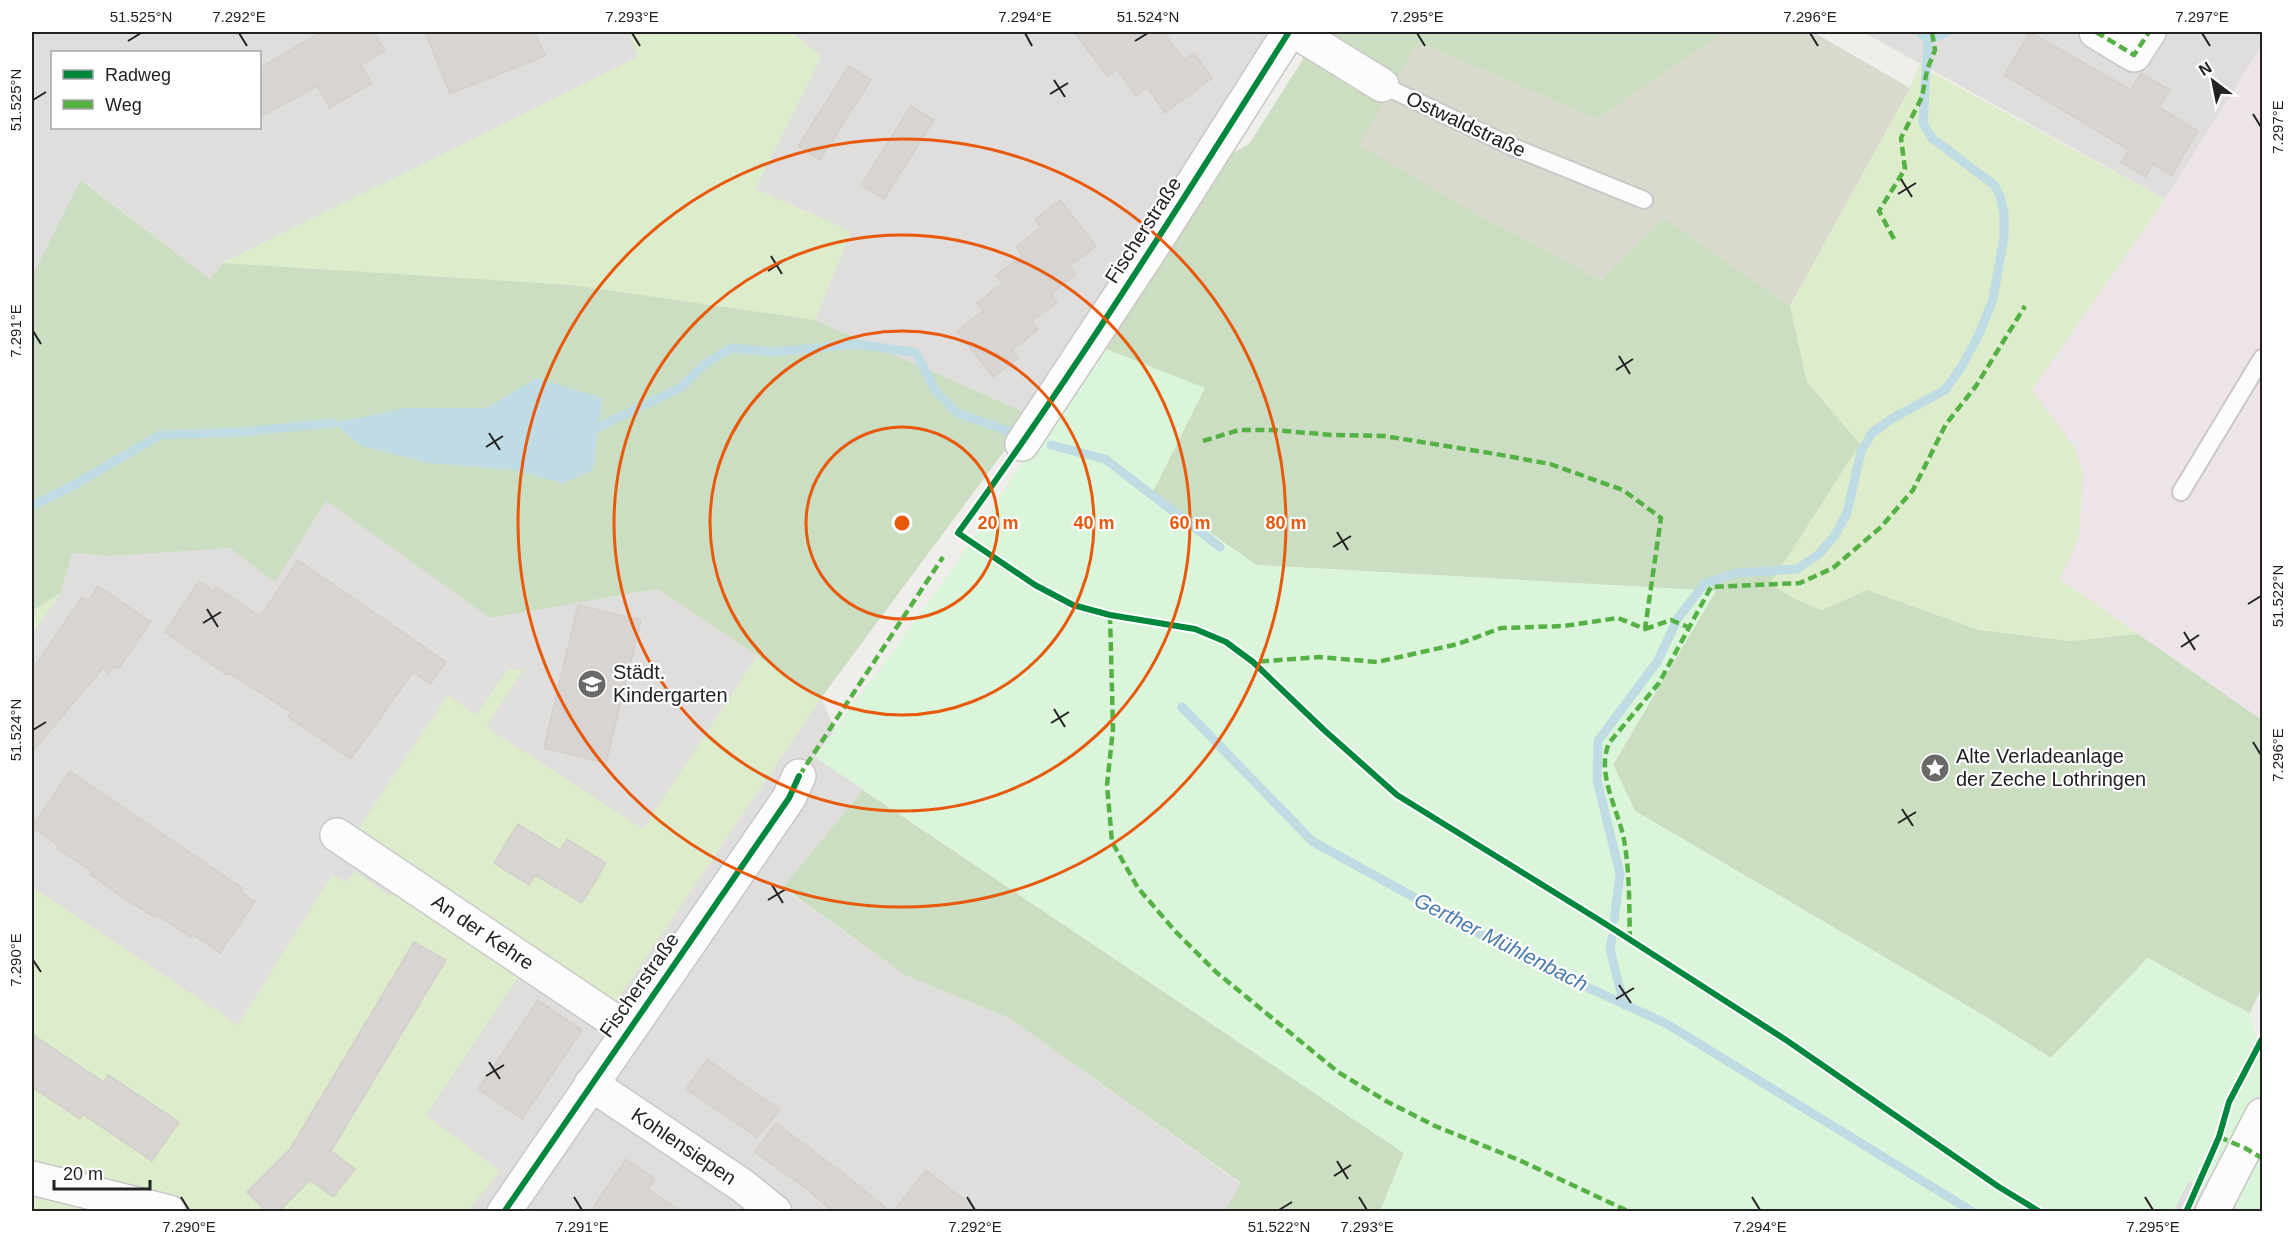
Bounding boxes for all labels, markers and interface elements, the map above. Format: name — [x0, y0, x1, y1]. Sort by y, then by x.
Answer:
text: 51.525°N — [110, 8, 172, 25]
text: 7.292°E — [212, 8, 266, 25]
text: 7.293°E — [605, 8, 659, 25]
text: 7.294°E — [998, 8, 1052, 25]
text: 51.524°N — [1117, 8, 1179, 25]
text: 7.295°E — [1390, 8, 1444, 25]
text: 7.296°E — [1783, 8, 1837, 25]
text: 7.297°E — [2175, 8, 2229, 25]
legend — [51, 51, 261, 129]
north arrow — [2183, 51, 2243, 111]
text: N — [2196, 58, 2215, 79]
text: Radweg — [105, 65, 171, 85]
text: 51.525°N — [7, 69, 24, 131]
street label: Ostwaldstraße — [1403, 87, 1529, 161]
text: Weg — [105, 95, 142, 115]
text: 7.297°E — [2269, 100, 2286, 154]
street label: Fischerstraße — [1100, 173, 1186, 287]
text: 7.291°E — [7, 304, 24, 358]
centre of rings — [892, 513, 912, 533]
text: 20 m — [977, 513, 1019, 533]
text: 40 m — [1073, 513, 1115, 533]
text: 60 m — [1169, 513, 1211, 533]
text: 80 m — [1265, 513, 1307, 533]
text: 51.522°N — [2269, 565, 2286, 627]
place label: Städt. Kindergarten — [613, 661, 728, 706]
school or university icon: Städt. Kindergarten — [576, 668, 608, 700]
text: 51.524°N — [7, 699, 24, 761]
text: 7.296°E — [2269, 728, 2286, 782]
place label: Alte Verladeanlage der Zeche Lothringen — [1956, 745, 2146, 790]
place icon: Alte Verladeanlage der Zeche Lothringen — [1919, 752, 1951, 784]
water label: Gerther Mühlenbach — [1411, 888, 1592, 995]
street label: An der Kehre — [428, 890, 538, 974]
street label: Fischerstraße — [595, 929, 683, 1041]
text: 7.290°E — [7, 933, 24, 987]
street label: Kohlensiepen — [628, 1103, 740, 1189]
scale bar — [54, 1153, 150, 1191]
text: 20 m — [63, 1164, 103, 1184]
text: 7.290°E — [162, 1218, 216, 1235]
text: 7.291°E — [555, 1218, 609, 1235]
text: 7.292°E — [948, 1218, 1002, 1235]
text: 51.522°N — [1248, 1218, 1310, 1235]
text: 7.293°E — [1340, 1218, 1394, 1235]
text: 7.294°E — [1733, 1218, 1787, 1235]
text: 7.295°E — [2126, 1218, 2180, 1235]

